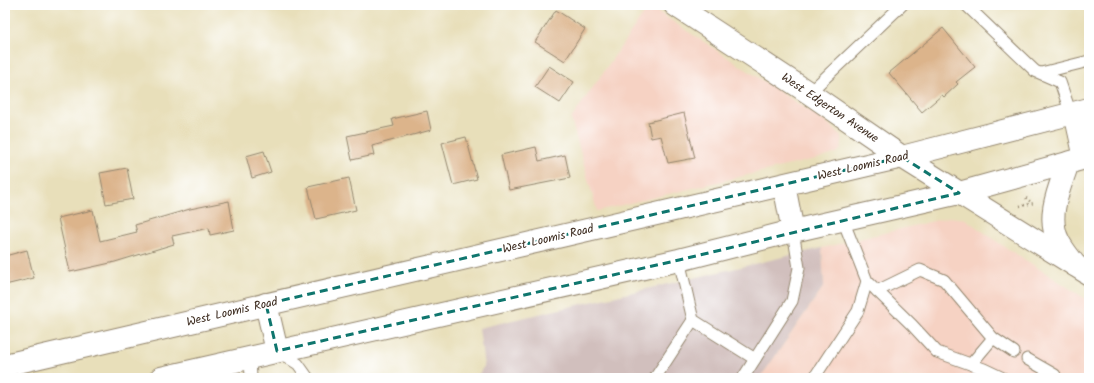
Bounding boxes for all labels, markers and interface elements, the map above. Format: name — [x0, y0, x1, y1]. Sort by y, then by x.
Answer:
street label: West Edgerton Avenue — [777, 68, 883, 148]
street label: West Loomis Road — [815, 146, 912, 186]
street label: West Loomis Road — [500, 219, 597, 259]
street label: West Loomis Road — [184, 292, 281, 332]

